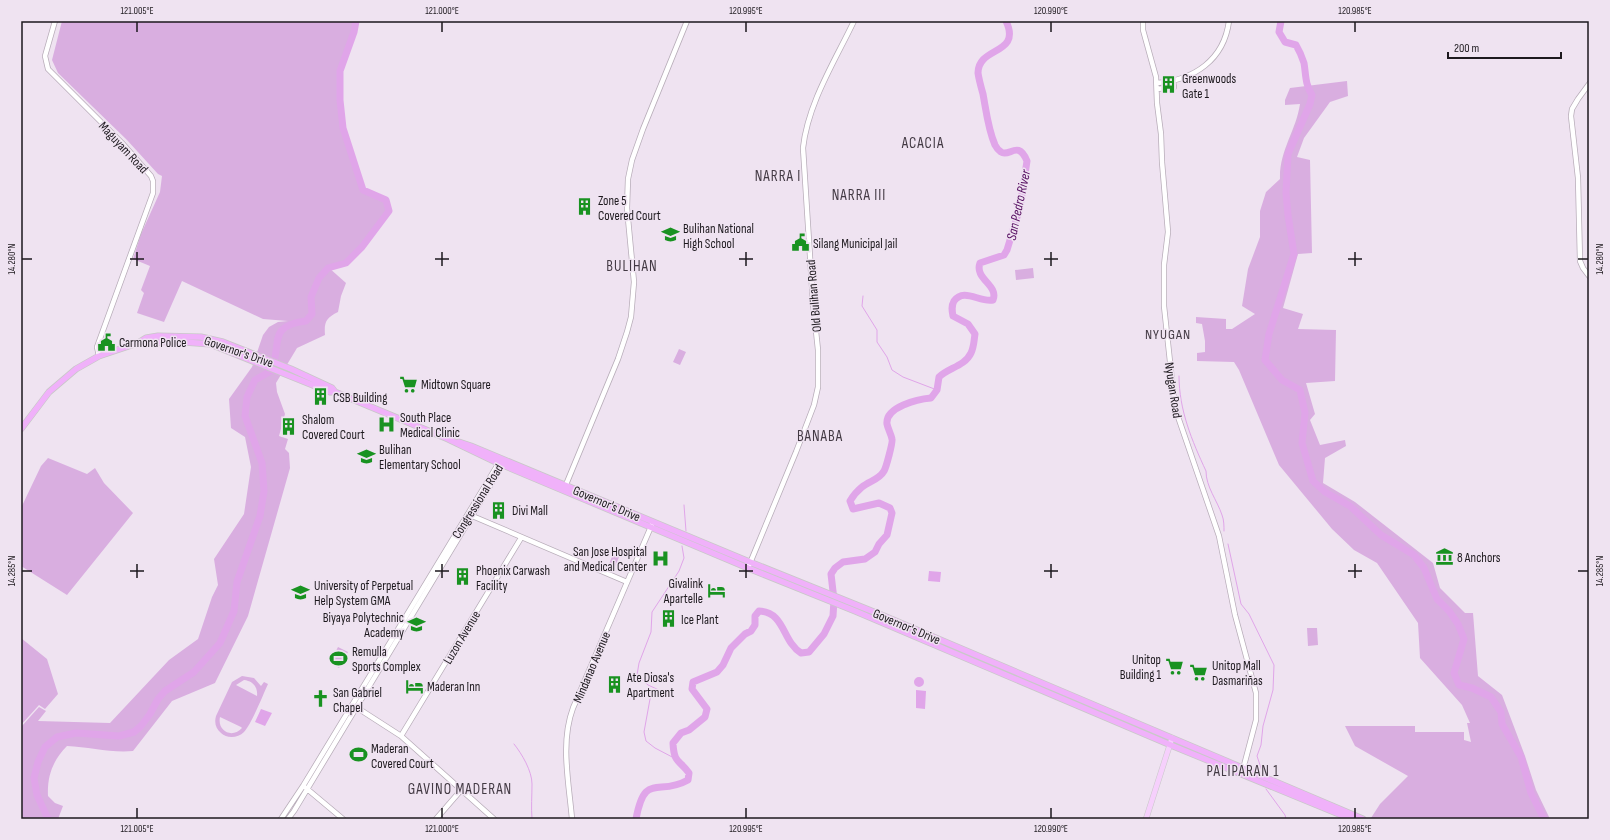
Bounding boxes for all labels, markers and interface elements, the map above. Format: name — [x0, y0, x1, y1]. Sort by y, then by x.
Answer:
text: 121.005°E — [120, 5, 154, 17]
text: 121.000°E — [425, 5, 459, 17]
text: 120.995°E — [729, 5, 763, 17]
text: 120.990°E — [1034, 5, 1068, 17]
text: 120.985°E — [1338, 5, 1372, 17]
scale bar — [1448, 34, 1561, 60]
text: 200 m — [1454, 41, 1480, 56]
place label: Greenwoods Gate 1 — [1182, 71, 1237, 102]
building icon: Greenwoods Gate 1 — [1159, 75, 1179, 95]
street label: Maguyam Road — [95, 118, 151, 177]
district label: ACACIA — [901, 134, 944, 153]
district label: NARRA I — [755, 167, 801, 186]
water label: San Pedro River — [1003, 167, 1034, 242]
district label: NARRA III — [832, 186, 886, 205]
place label: Zone 5 Covered Court — [598, 193, 661, 224]
building icon: Zone 5 Covered Court — [575, 197, 595, 217]
place label: Bulihan National High School — [683, 221, 754, 252]
school or university icon: Bulihan National High School — [660, 225, 680, 245]
public building icon: Silang Municipal Jail — [790, 233, 810, 253]
place label: Silang Municipal Jail — [813, 236, 897, 252]
text: 14.280°N — [6, 244, 18, 274]
text: 14.280°N — [1594, 244, 1606, 274]
district label: BULIHAN — [606, 257, 658, 276]
street label: Old Bulihan Road — [803, 259, 825, 333]
district label: NYUGAN — [1145, 326, 1191, 343]
public building icon: Carmona Police — [96, 332, 116, 352]
street label: Governor's Drive — [202, 333, 275, 371]
place label: Carmona Police — [119, 335, 187, 351]
street label: Nyugan Road — [1161, 361, 1185, 419]
supermarket icon: Midtown Square — [398, 374, 418, 394]
place label: Midtown Square — [421, 377, 491, 393]
building icon: CSB Building — [310, 387, 330, 407]
place label: CSB Building — [333, 390, 387, 406]
place label: South Place Medical Clinic — [400, 410, 460, 441]
place label: Shalom Covered Court — [302, 412, 365, 443]
hospital icon: South Place Medical Clinic — [377, 414, 397, 434]
building icon: Shalom Covered Court — [279, 416, 299, 436]
district label: BANABA — [797, 427, 843, 446]
place label: Bulihan Elementary School — [379, 442, 461, 473]
school or university icon: Bulihan Elementary School — [356, 446, 376, 466]
street label: Congressional Road — [449, 461, 507, 542]
street label: Governor's Drive — [570, 482, 643, 525]
building icon: Divi Mall — [489, 500, 509, 520]
place label: Divi Mall — [512, 503, 548, 519]
place label: San Jose Hospital and Medical Center — [564, 544, 647, 575]
museum icon: 8 Anchors — [1434, 547, 1454, 567]
hospital icon: San Jose Hospital and Medical Center — [650, 548, 670, 568]
place label: 8 Anchors — [1457, 550, 1501, 566]
text: 14.285°N — [6, 556, 18, 586]
text: 14.285°N — [1594, 556, 1606, 586]
place label: Phoenix Carwash Facility — [476, 563, 550, 594]
building icon: Phoenix Carwash Facility — [453, 567, 473, 587]
place label: Givalink Apartelle — [663, 576, 703, 607]
place label: University of Perpetual Help System GMA — [314, 578, 413, 609]
hotel icon: Givalink Apartelle — [706, 580, 726, 600]
school or university icon: University of Perpetual Help System GMA — [291, 582, 311, 602]
street label: Governor's Drive — [870, 605, 943, 648]
street label: Luzon Avenue — [440, 608, 484, 667]
building icon: Ice Plant — [658, 609, 678, 629]
place label: Biyaya Polytechnic Academy — [323, 610, 404, 641]
place label: Ice Plant — [681, 612, 719, 628]
school or university icon: Biyaya Polytechnic Academy — [407, 614, 427, 634]
street label: Mindanao Avenue — [570, 629, 614, 705]
place label: Remulla Sports Complex — [352, 644, 421, 675]
sports icon: Remulla Sports Complex — [329, 648, 349, 668]
place label: Unitop Building 1 — [1120, 652, 1161, 683]
supermarket icon: Unitop Building 1 — [1164, 656, 1184, 676]
place label: Unitop Mall Dasmariñas — [1212, 658, 1263, 689]
supermarket icon: Unitop Mall Dasmariñas — [1189, 662, 1209, 682]
place label: Ate Diosa's Apartment — [626, 670, 675, 701]
building icon: Ate Diosa's Apartment — [604, 674, 624, 694]
hotel icon: Maderan Inn — [404, 676, 424, 696]
place label: Maderan Inn — [427, 679, 480, 695]
place label: San Gabriel Chapel — [333, 685, 382, 716]
church icon: San Gabriel Chapel — [310, 689, 330, 709]
place label: Maderan Covered Court — [371, 741, 434, 772]
sports icon: Maderan Covered Court — [348, 745, 368, 765]
district label: PALIPARAN 1 — [1207, 762, 1279, 781]
district label: GAVINO MADERAN — [408, 780, 512, 799]
text: 121.005°E — [120, 823, 154, 835]
text: 121.000°E — [425, 823, 459, 835]
text: 120.995°E — [729, 823, 763, 835]
text: 120.990°E — [1034, 823, 1068, 835]
text: 120.985°E — [1338, 823, 1372, 835]

